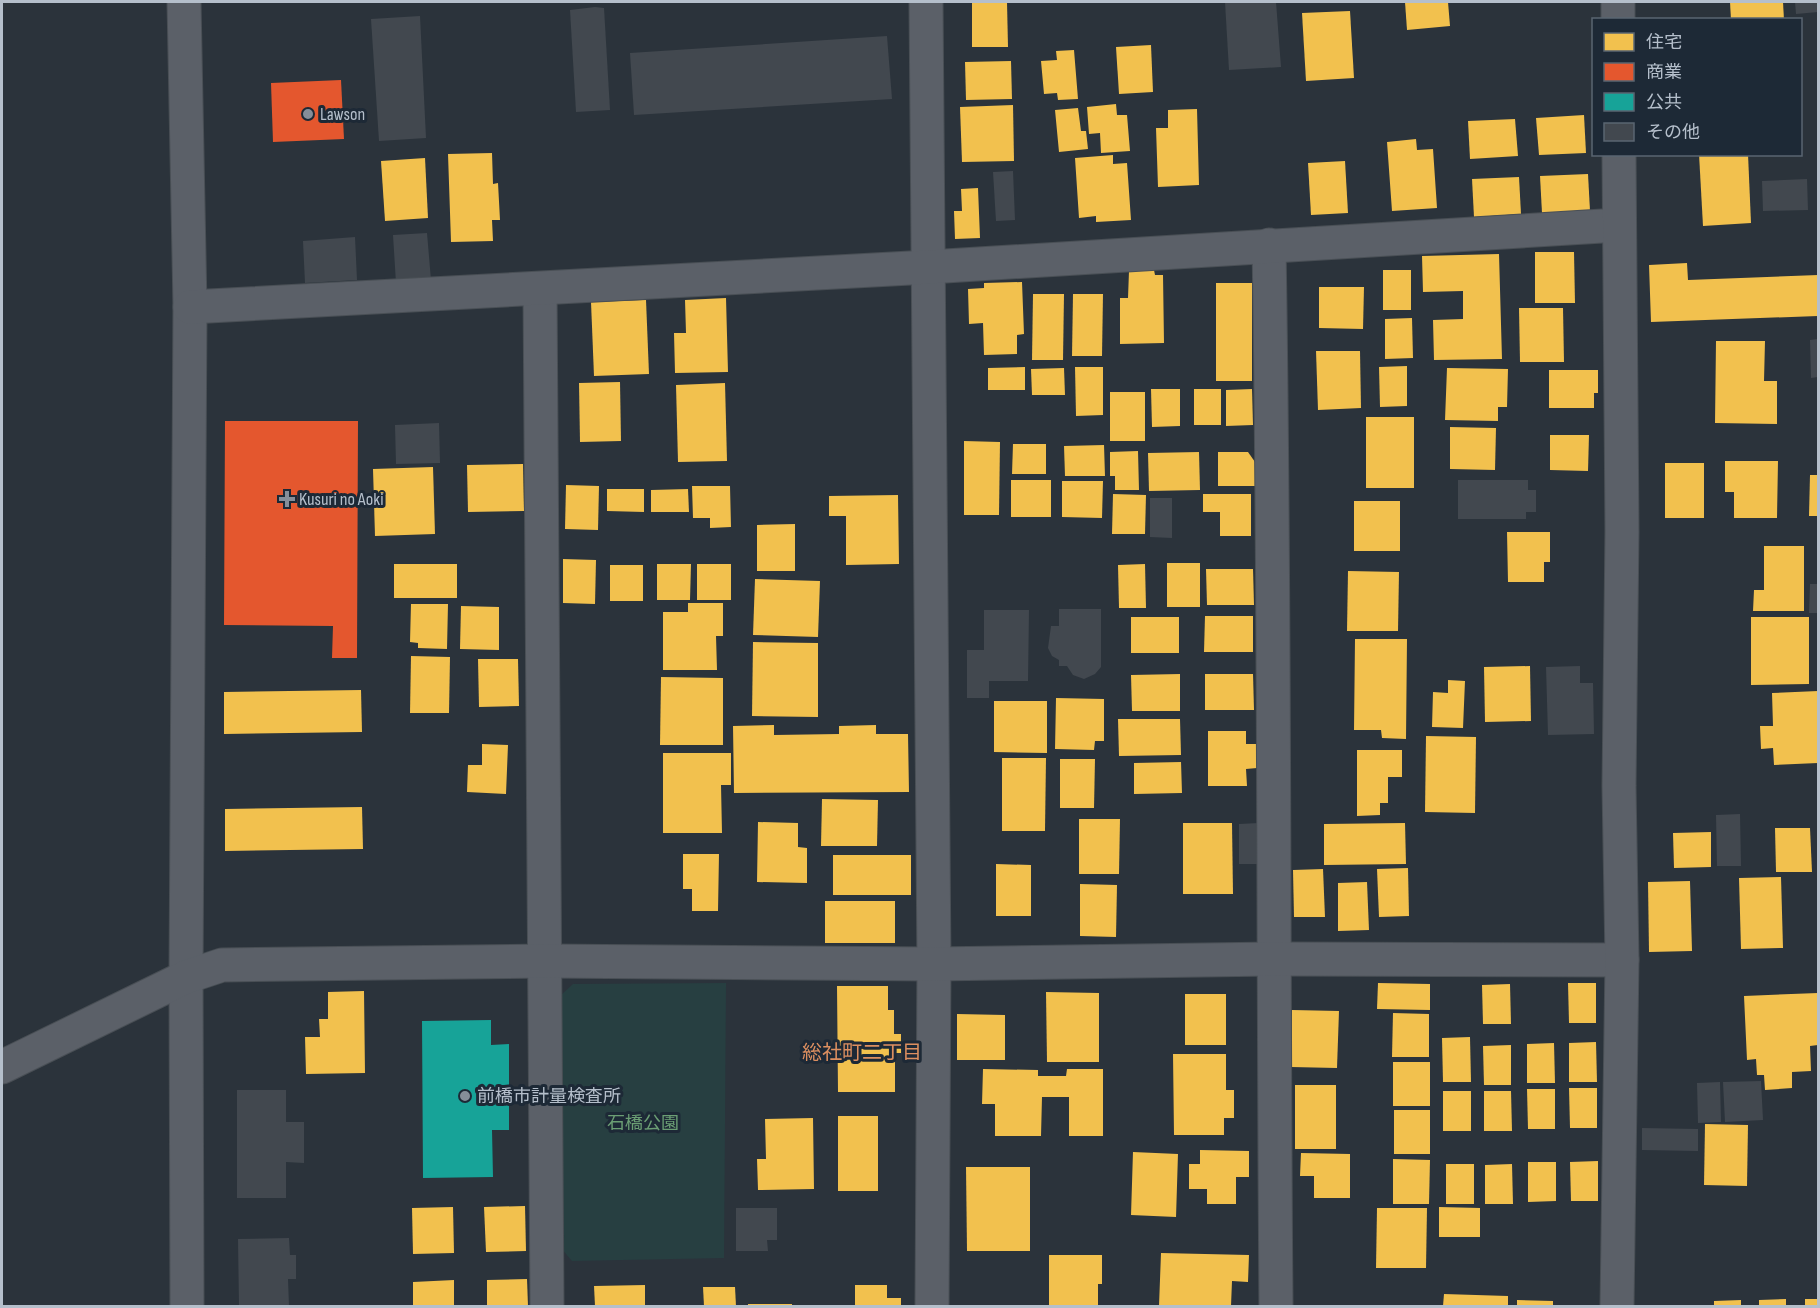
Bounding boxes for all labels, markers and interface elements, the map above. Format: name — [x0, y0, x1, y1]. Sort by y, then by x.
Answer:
legend — [1592, 18, 1802, 156]
text: 住宅 — [1646, 32, 1682, 53]
text: 商業 — [1646, 62, 1682, 83]
text: 公共 — [1646, 92, 1682, 113]
place label: Lawson — [320, 104, 365, 125]
marker: Lawson — [301, 107, 315, 121]
text: その他 — [1646, 122, 1700, 143]
place label: Kusuri no Aoki — [299, 489, 384, 510]
marker: Kusuri no Aoki — [280, 492, 294, 506]
district label: 総社町二丁目 — [802, 1041, 922, 1065]
place label: 前橋市計量検査所 — [477, 1086, 621, 1107]
marker: 前橋市計量検査所 — [458, 1089, 472, 1103]
park label: 石橋公園 — [607, 1113, 679, 1134]

